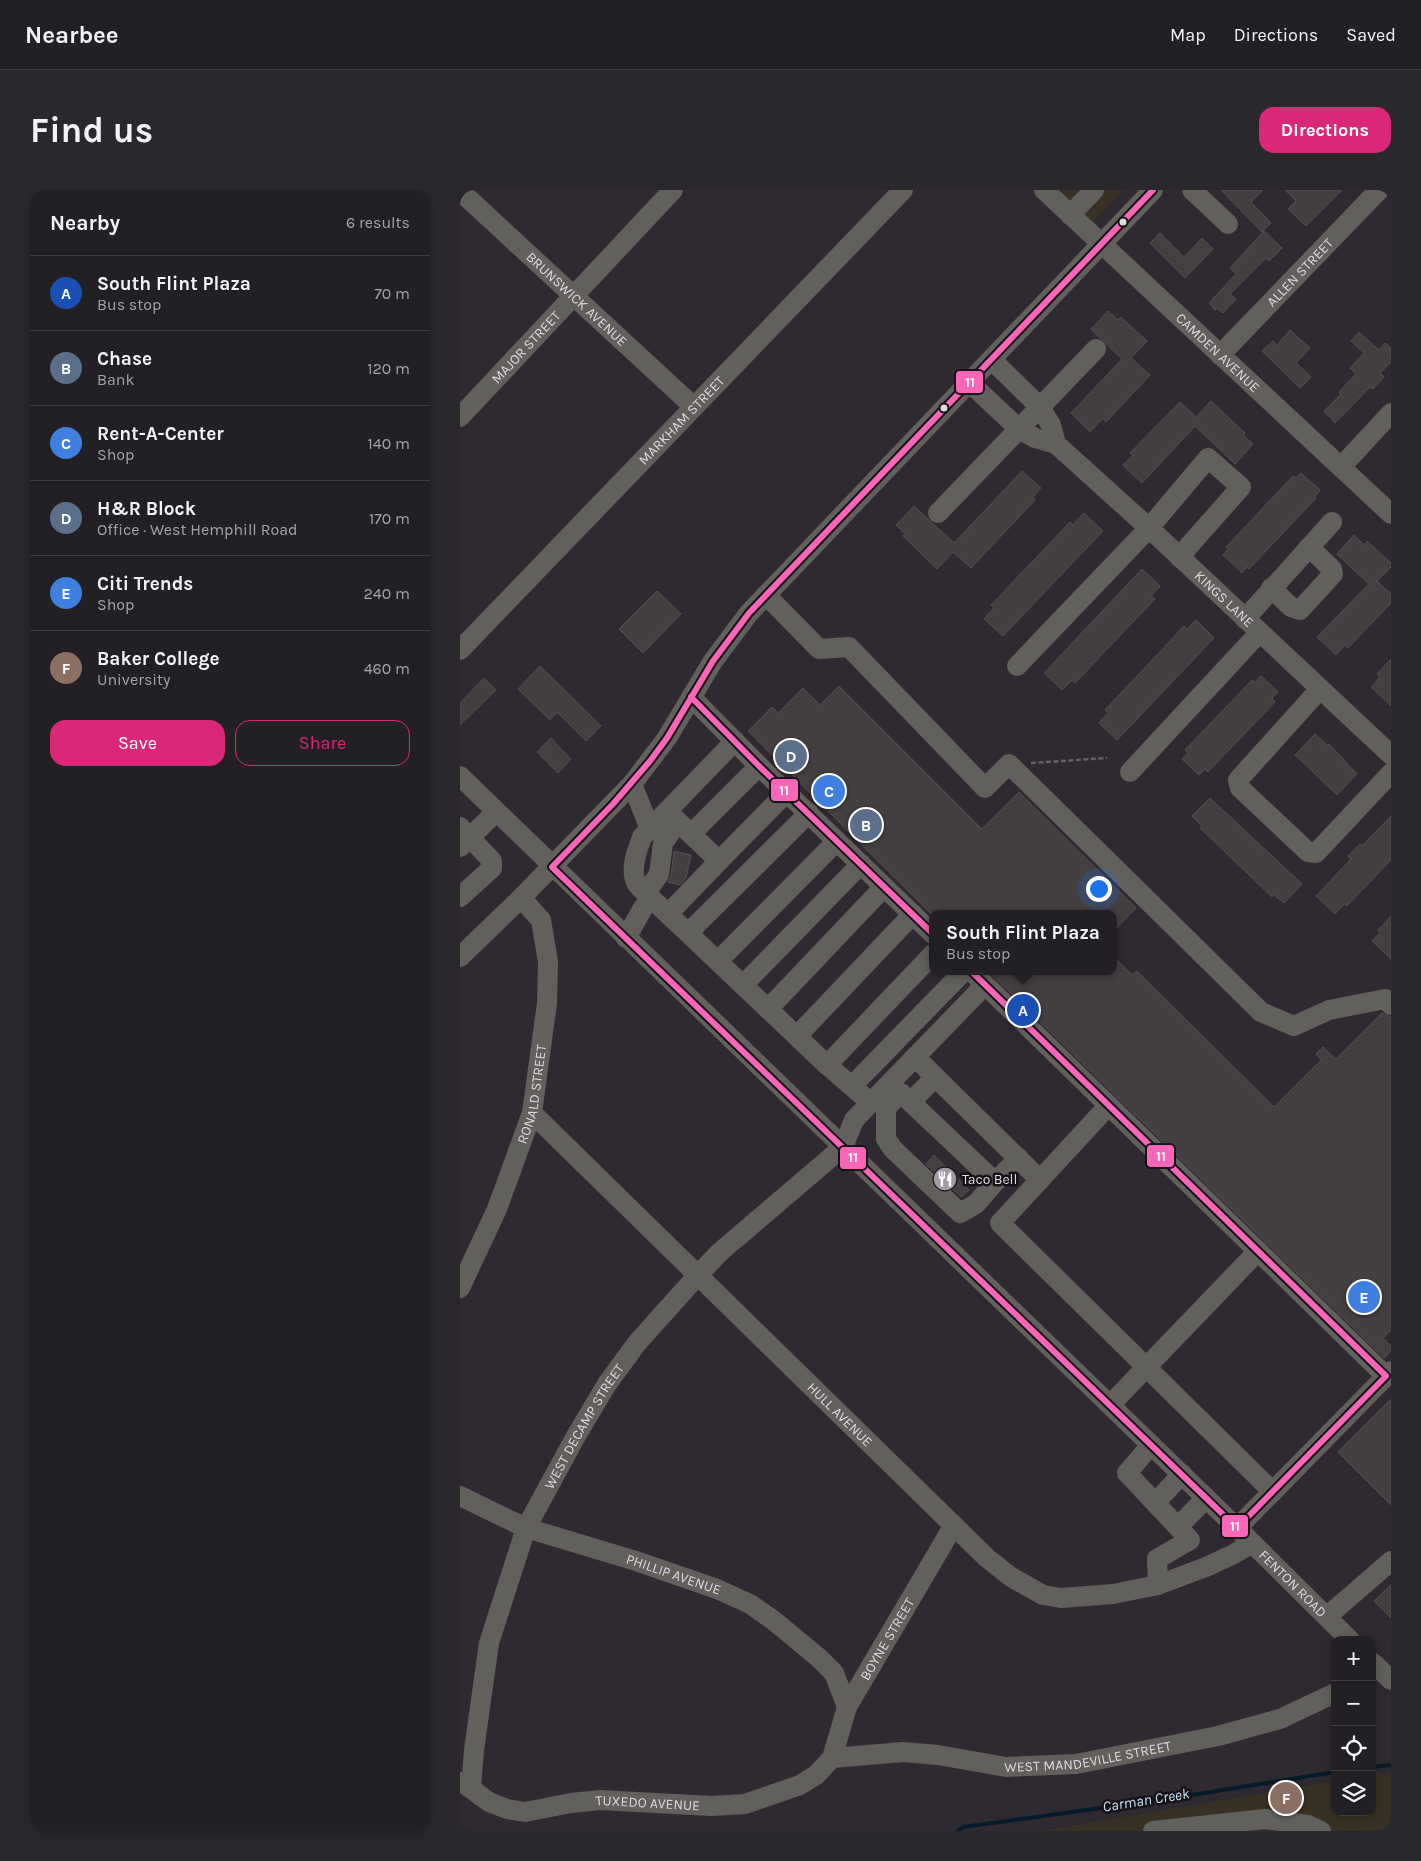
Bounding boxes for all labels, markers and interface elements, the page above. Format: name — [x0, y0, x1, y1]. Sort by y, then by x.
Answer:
text: Nearbee — [25, 21, 119, 49]
text: Map — [1170, 24, 1206, 46]
text: Directions — [1234, 24, 1318, 46]
text: Saved — [1346, 24, 1396, 46]
button: Directions — [1259, 107, 1391, 153]
text: Find us — [30, 110, 153, 151]
text: Nearby — [50, 211, 120, 235]
text: 6 results — [346, 213, 410, 232]
unlabelled marker — [1118, 217, 1128, 227]
street label: ALLEN STREET — [1263, 235, 1337, 310]
street label: BRUNSWICK AVENUE — [522, 248, 631, 350]
text: South Flint Plaza — [97, 273, 251, 295]
text: A — [61, 284, 71, 303]
text: 70 m — [374, 284, 410, 303]
text: Bus stop — [97, 295, 161, 314]
street label: MAJOR STREET — [488, 307, 564, 387]
street label: CAMDEN AVENUE — [1172, 310, 1263, 396]
text: Chase — [97, 348, 152, 370]
text: B — [61, 359, 71, 378]
text: 120 m — [367, 359, 410, 378]
text: Bank — [97, 370, 134, 389]
line badge: 11 — [955, 370, 984, 394]
street label: MARKHAM STREET — [635, 373, 728, 468]
text: 11 — [965, 374, 975, 391]
unlabelled marker — [939, 403, 949, 413]
text: Rent-A-Center — [97, 423, 224, 445]
text: C — [61, 434, 71, 453]
text: 140 m — [368, 434, 410, 453]
text: Shop — [97, 445, 134, 464]
text: H&R Block — [97, 498, 196, 520]
text: D — [61, 509, 71, 528]
text: 170 m — [369, 509, 410, 528]
text: Office · West Hemphill Road — [97, 520, 297, 539]
street label: KINGS LANE — [1191, 567, 1257, 631]
text: Citi Trends — [97, 573, 193, 595]
text: E — [61, 584, 71, 603]
text: 240 m — [364, 584, 410, 603]
text: Shop — [97, 595, 134, 614]
text: Baker College — [97, 648, 220, 670]
text: F — [62, 659, 70, 678]
text: 460 m — [364, 659, 410, 678]
text: University — [97, 670, 171, 689]
button: Save — [50, 720, 225, 766]
button: Share — [235, 720, 410, 766]
pin: D — [775, 737, 807, 775]
pin: C — [813, 772, 845, 810]
line badge: 11 — [770, 778, 799, 802]
text: 11 — [779, 782, 789, 799]
pin: B — [850, 806, 882, 844]
your location — [1086, 876, 1112, 902]
popup — [929, 910, 1117, 975]
text: South Flint Plaza — [946, 922, 1100, 944]
text: Bus stop — [946, 944, 1010, 963]
pin: A — [1007, 991, 1039, 1029]
street label: RONALD STREET — [514, 1043, 550, 1146]
line badge: 11 — [1146, 1144, 1175, 1168]
line badge: 11 — [839, 1146, 867, 1170]
text: 11 — [1156, 1148, 1166, 1165]
text: 11 — [848, 1149, 858, 1166]
restaurant icon: Taco Bell — [932, 1166, 958, 1192]
place label: Taco Bell — [962, 1171, 1017, 1188]
pin: E — [1348, 1278, 1380, 1316]
street label: WEST DECAMP STREET — [541, 1361, 628, 1492]
street label: HULL AVENUE — [803, 1379, 876, 1450]
line badge: 11 — [1221, 1514, 1249, 1538]
text: 11 — [1230, 1518, 1240, 1535]
street label: FENTON ROAD — [1255, 1546, 1330, 1621]
street label: PHILLIP AVENUE — [624, 1551, 723, 1599]
street label: BOYNE STREET — [857, 1595, 918, 1683]
map controls — [1331, 1636, 1376, 1816]
button: + — [1331, 1636, 1376, 1681]
button: − — [1331, 1681, 1376, 1726]
button: locate — [1331, 1726, 1376, 1771]
street label: WEST MANDEVILLE STREET — [1004, 1737, 1173, 1776]
button: layers — [1331, 1771, 1376, 1816]
pin: F — [1270, 1779, 1302, 1817]
water label: Carman Creek — [1101, 1784, 1191, 1816]
street label: TUXEDO AVENUE — [595, 1792, 700, 1814]

